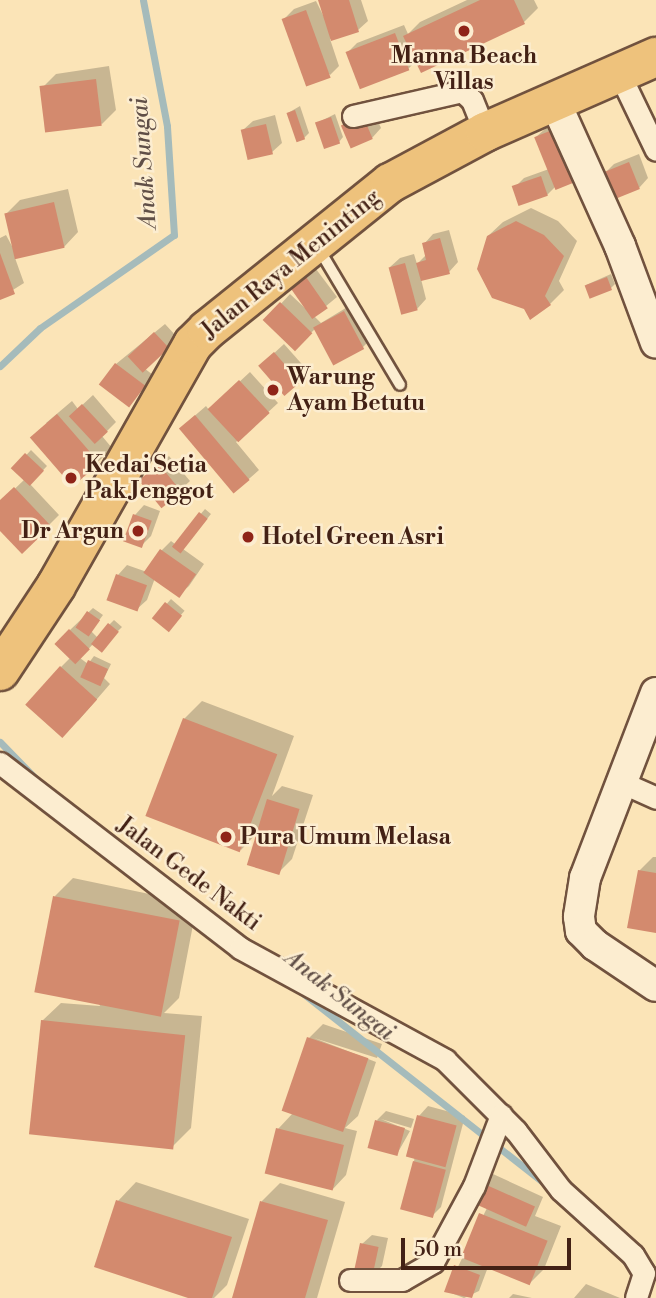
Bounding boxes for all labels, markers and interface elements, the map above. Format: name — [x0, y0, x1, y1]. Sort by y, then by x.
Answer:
marker: Manna Beach Villas — [456, 23, 472, 39]
place label: Manna Beach Villas — [391, 42, 537, 96]
water label: Anak Sungai — [126, 96, 164, 230]
street label: Jalan Raya Meninting — [196, 183, 386, 345]
place label: Warung Ayam Betutu — [287, 363, 425, 417]
marker: Warung Ayam Betutu — [265, 382, 281, 398]
place label: Kedai Setia Pak Jenggot — [85, 451, 213, 505]
marker: Kedai Setia Pak Jenggot — [63, 470, 79, 486]
place label: Dr Argun — [21, 517, 124, 545]
marker: Dr Argun — [130, 523, 146, 539]
place label: Hotel Green Asri — [262, 523, 444, 551]
marker: Hotel Green Asri — [240, 529, 256, 545]
street label: Jalan Gede Nakti — [112, 811, 266, 937]
place label: Pura Umum Melasa — [240, 823, 451, 851]
marker: Pura Umum Melasa — [218, 829, 234, 845]
water label: Anak Sungai — [278, 944, 400, 1048]
scale bar — [404, 1224, 574, 1268]
text: 50 m — [414, 1237, 462, 1263]

